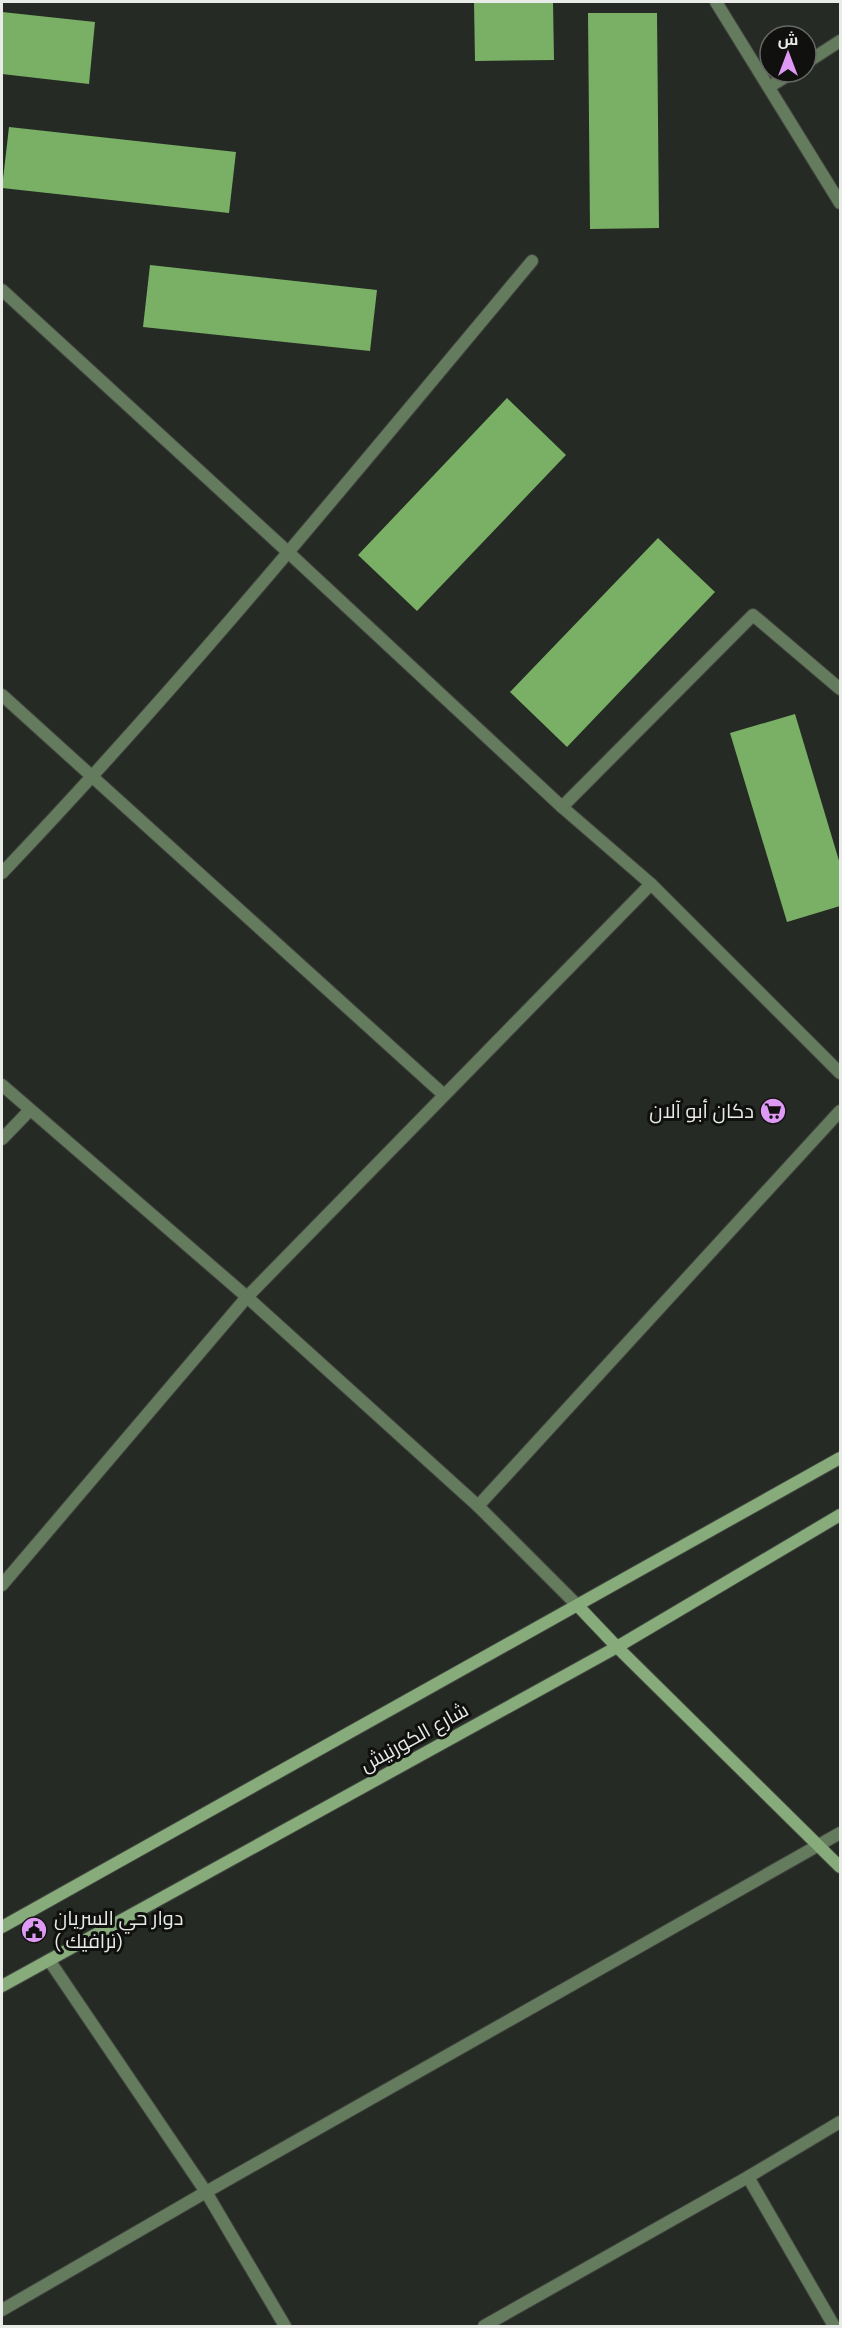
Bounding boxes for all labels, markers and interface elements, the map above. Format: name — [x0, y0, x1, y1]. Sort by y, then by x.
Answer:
north arrow — [758, 24, 818, 84]
text: ش — [778, 29, 798, 49]
supermarket icon: دكان أبو آلان — [758, 1096, 788, 1126]
place label: دكان أبو آلان — [649, 1097, 754, 1124]
street label: شارع الكورنيش — [355, 1696, 473, 1778]
place label: دوار حي السريان ( ترافيك) — [54, 1904, 183, 1954]
public building icon: دوار حي السريان ( ترافيك) — [19, 1915, 49, 1945]

